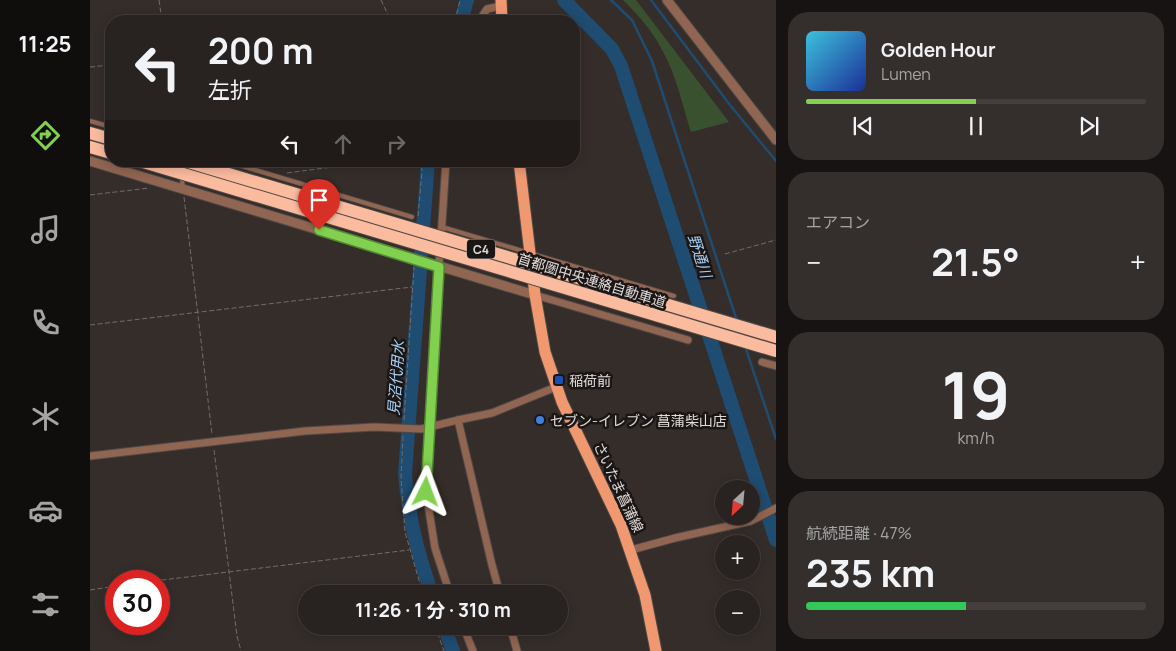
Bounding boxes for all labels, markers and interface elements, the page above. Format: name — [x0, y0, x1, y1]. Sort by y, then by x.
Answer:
text: 200 m — [208, 27, 313, 75]
text: 11:25 — [19, 29, 71, 59]
icon: left — [125, 35, 190, 100]
text: Golden Hour — [881, 37, 995, 63]
text: Lumen — [881, 63, 931, 85]
text: 左折 — [208, 75, 252, 105]
icon: previous — [849, 112, 877, 140]
icon: pause — [962, 112, 990, 140]
icon: next — [1075, 112, 1103, 140]
icon: directions — [28, 118, 63, 153]
icon: left — [276, 130, 304, 158]
icon: ahead — [329, 130, 357, 158]
icon: right — [382, 130, 410, 158]
pin — [298, 179, 340, 230]
icon: arrive — [305, 186, 333, 214]
text: エアコン — [806, 211, 870, 233]
icon: music — [28, 212, 63, 247]
water label: 野通川 — [683, 231, 718, 283]
text: 21.5° — [931, 235, 1020, 287]
road number: C4 — [467, 240, 495, 258]
text: − — [806, 243, 821, 281]
text: + — [1130, 243, 1146, 281]
street label: 首都圏中央連絡自動車道 — [516, 248, 668, 312]
icon: phone — [28, 305, 63, 340]
water label: 見沼代用水 — [383, 338, 409, 416]
text: 19 — [942, 350, 1010, 439]
place label: 稲荷前 — [569, 371, 611, 390]
marker: 稲荷前 — [553, 374, 565, 386]
icon: climate — [28, 399, 63, 434]
place label: セブン-イレブン 菖蒲柴山店 — [550, 411, 727, 430]
marker: セブン-イレブン 菖蒲柴山店 — [534, 414, 546, 426]
text: km/h — [957, 427, 995, 449]
street label: さいたま菖蒲線 — [590, 439, 648, 535]
position arrow — [399, 465, 451, 517]
north arrow — [715, 480, 760, 525]
map controls — [715, 480, 760, 635]
icon: car — [28, 493, 63, 528]
text: 航続距離 · 47% — [806, 522, 912, 544]
button: + — [715, 535, 760, 580]
text: 235 km — [806, 546, 935, 598]
speed limit sign: 30 — [105, 570, 170, 635]
icon: filters — [28, 587, 63, 622]
button: − — [715, 590, 760, 635]
text: 11:26 · 1 分 · 310 m — [355, 597, 511, 623]

